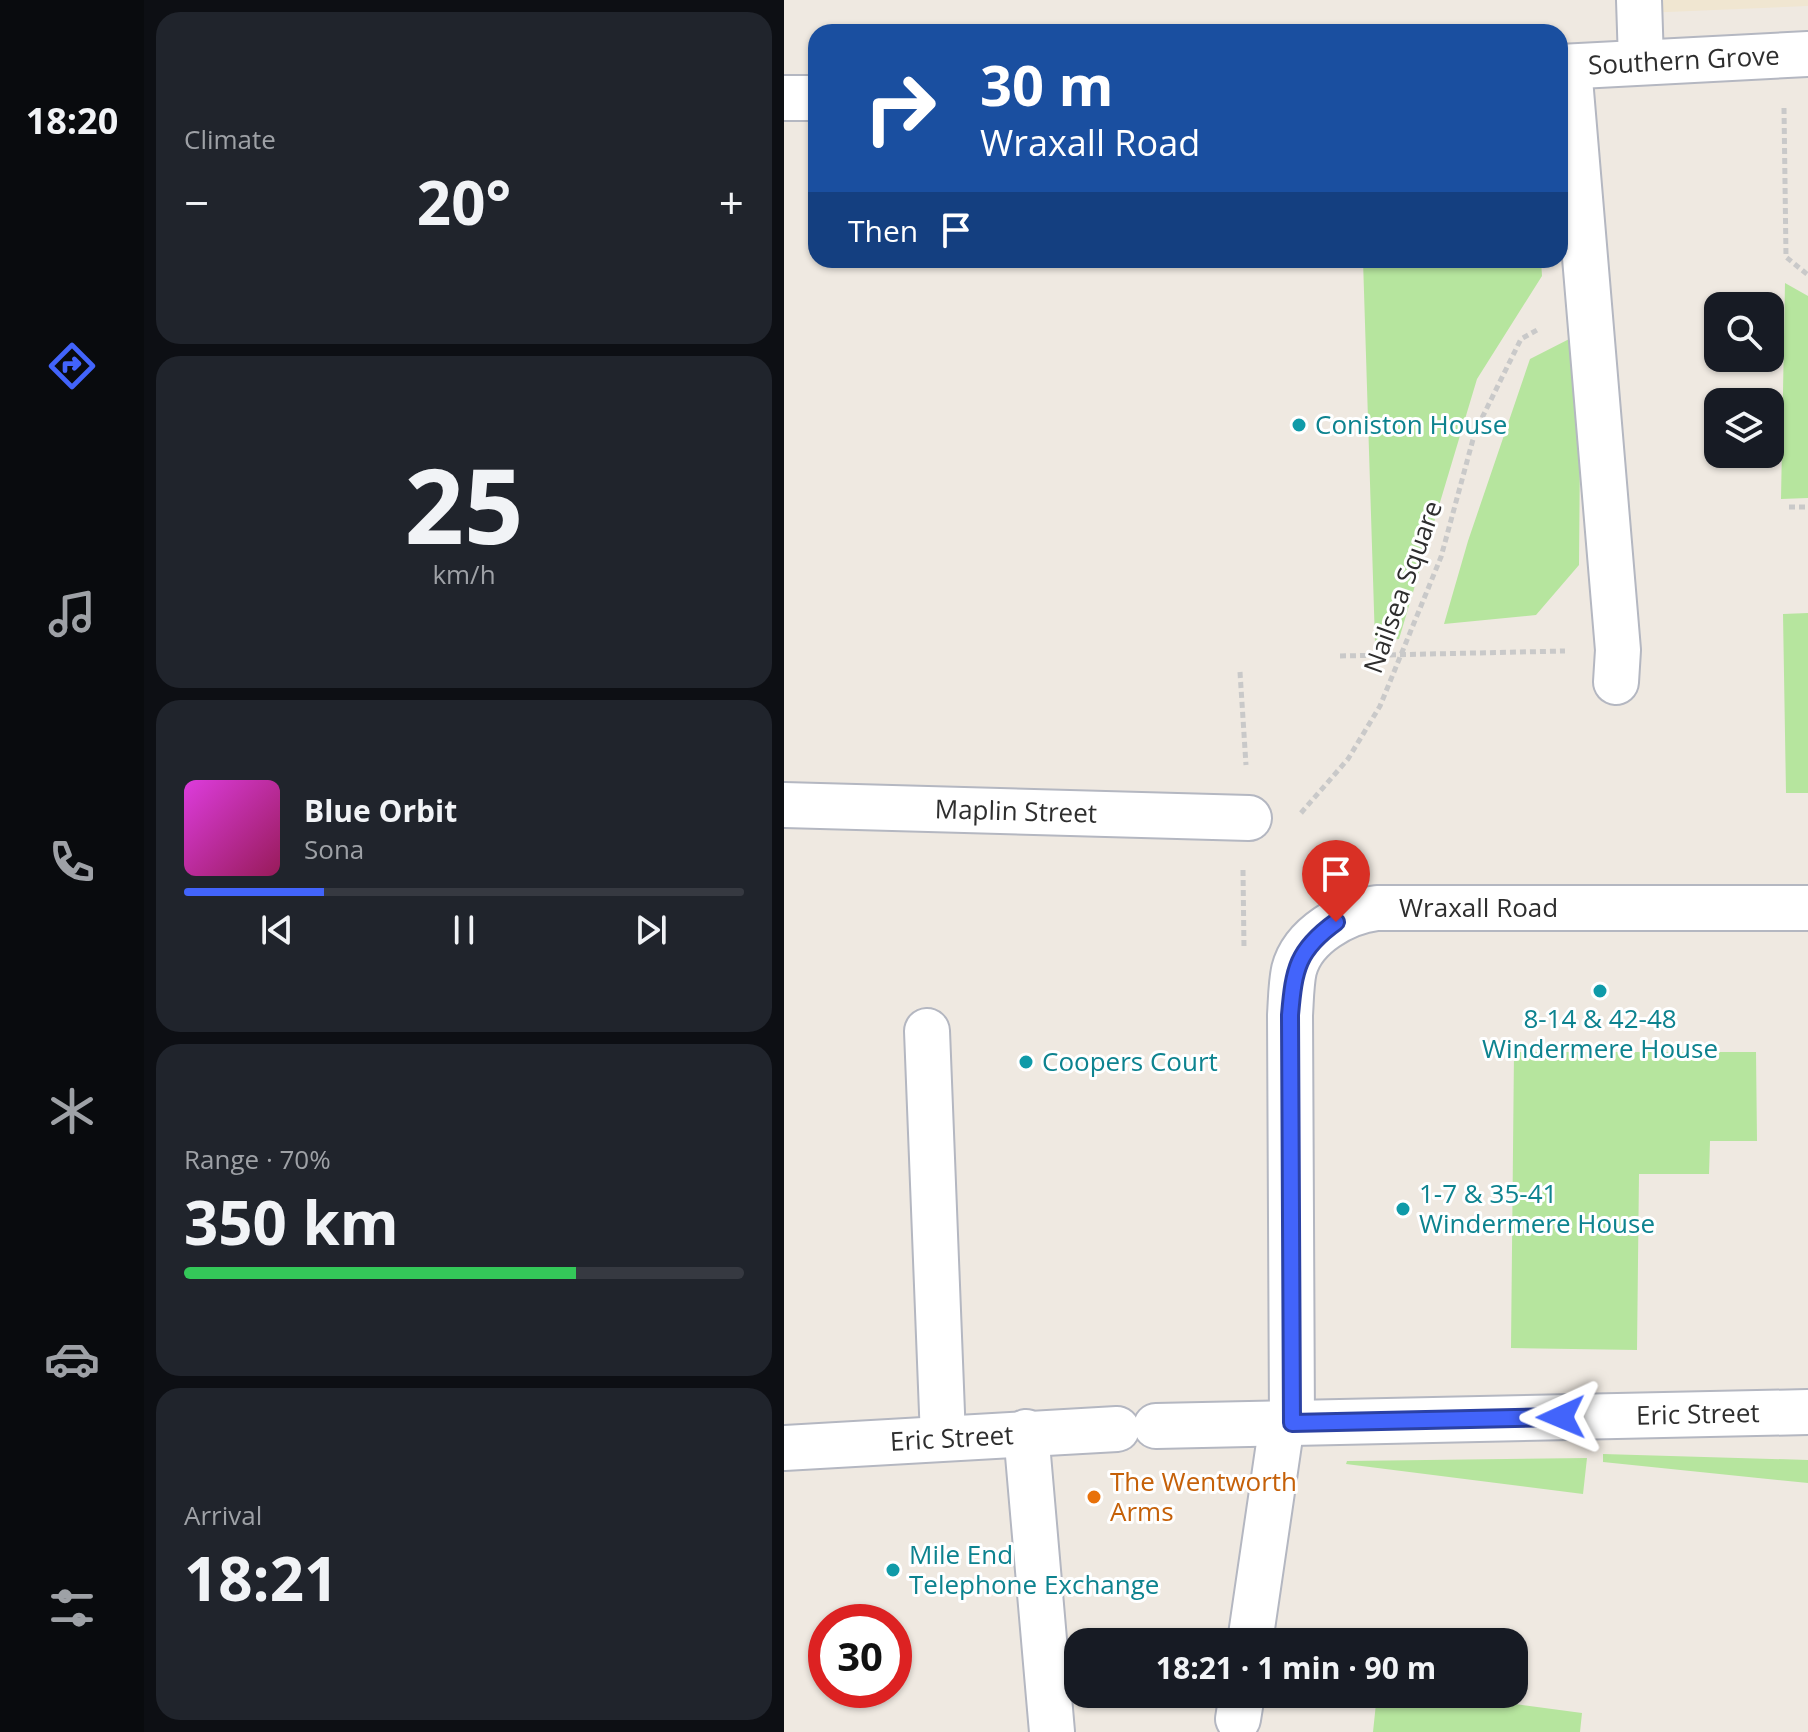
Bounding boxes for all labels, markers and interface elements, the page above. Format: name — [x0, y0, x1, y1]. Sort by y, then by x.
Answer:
street label: Southern Grove — [1587, 37, 1781, 83]
text: 30 m — [980, 46, 1114, 122]
icon: right — [848, 56, 952, 160]
text: 18:20 — [26, 96, 118, 145]
text: Wraxall Road — [980, 118, 1200, 167]
text: Climate — [184, 121, 276, 157]
text: 20° — [417, 161, 511, 243]
text: − — [184, 172, 209, 232]
text: + — [719, 172, 744, 232]
icon: arrive — [934, 208, 978, 252]
text: Then — [848, 210, 918, 251]
map controls — [1704, 292, 1784, 468]
button: search — [1704, 292, 1784, 372]
icon: directions — [44, 338, 100, 394]
button: layers — [1704, 388, 1784, 468]
place label: Coniston House — [1315, 406, 1507, 442]
marker: Coniston House — [1290, 416, 1308, 434]
text: 25 — [405, 433, 523, 574]
street label: Nailsea Square — [1354, 495, 1450, 678]
text: km/h — [432, 556, 496, 592]
icon: music — [44, 586, 100, 642]
text: Blue Orbit — [304, 790, 457, 831]
street label: Maplin Street — [934, 790, 1098, 831]
text: Sona — [304, 831, 364, 867]
icon: phone — [44, 834, 100, 890]
pin — [1302, 840, 1370, 922]
icon: arrive — [1314, 852, 1358, 896]
street label: Wraxall Road — [1399, 889, 1558, 925]
icon: previous — [255, 908, 299, 952]
icon: pause — [442, 908, 486, 952]
icon: next — [629, 908, 673, 952]
marker: 8-14 & 42-48 Windermere House — [1591, 982, 1609, 1000]
place label: 8-14 & 42-48 Windermere House — [1482, 1000, 1718, 1066]
place label: Coopers Court — [1042, 1043, 1218, 1079]
marker: Coopers Court — [1017, 1053, 1035, 1071]
icon: climate — [44, 1083, 100, 1139]
text: Range · 70% — [184, 1141, 331, 1177]
place label: 1-7 & 35-41 Windermere House — [1419, 1175, 1655, 1241]
text: 350 km — [184, 1181, 399, 1263]
marker: 1-7 & 35-41 Windermere House — [1394, 1200, 1412, 1218]
icon: car — [44, 1331, 100, 1387]
position arrow — [1519, 1375, 1603, 1459]
street label: Eric Street — [1636, 1394, 1760, 1433]
street label: Eric Street — [889, 1416, 1014, 1459]
place label: The Wentworth Arms — [1110, 1463, 1297, 1529]
marker: The Wentworth Arms — [1085, 1488, 1103, 1506]
text: Arrival — [184, 1497, 262, 1533]
place label: Mile End Telephone Exchange — [909, 1536, 1159, 1602]
text: 18:21 — [184, 1537, 338, 1619]
marker: Mile End Telephone Exchange — [884, 1561, 902, 1579]
icon: filters — [44, 1580, 100, 1636]
speed limit sign: 30 — [808, 1604, 912, 1708]
text: 18:21 · 1 min · 90 m — [1156, 1647, 1436, 1688]

